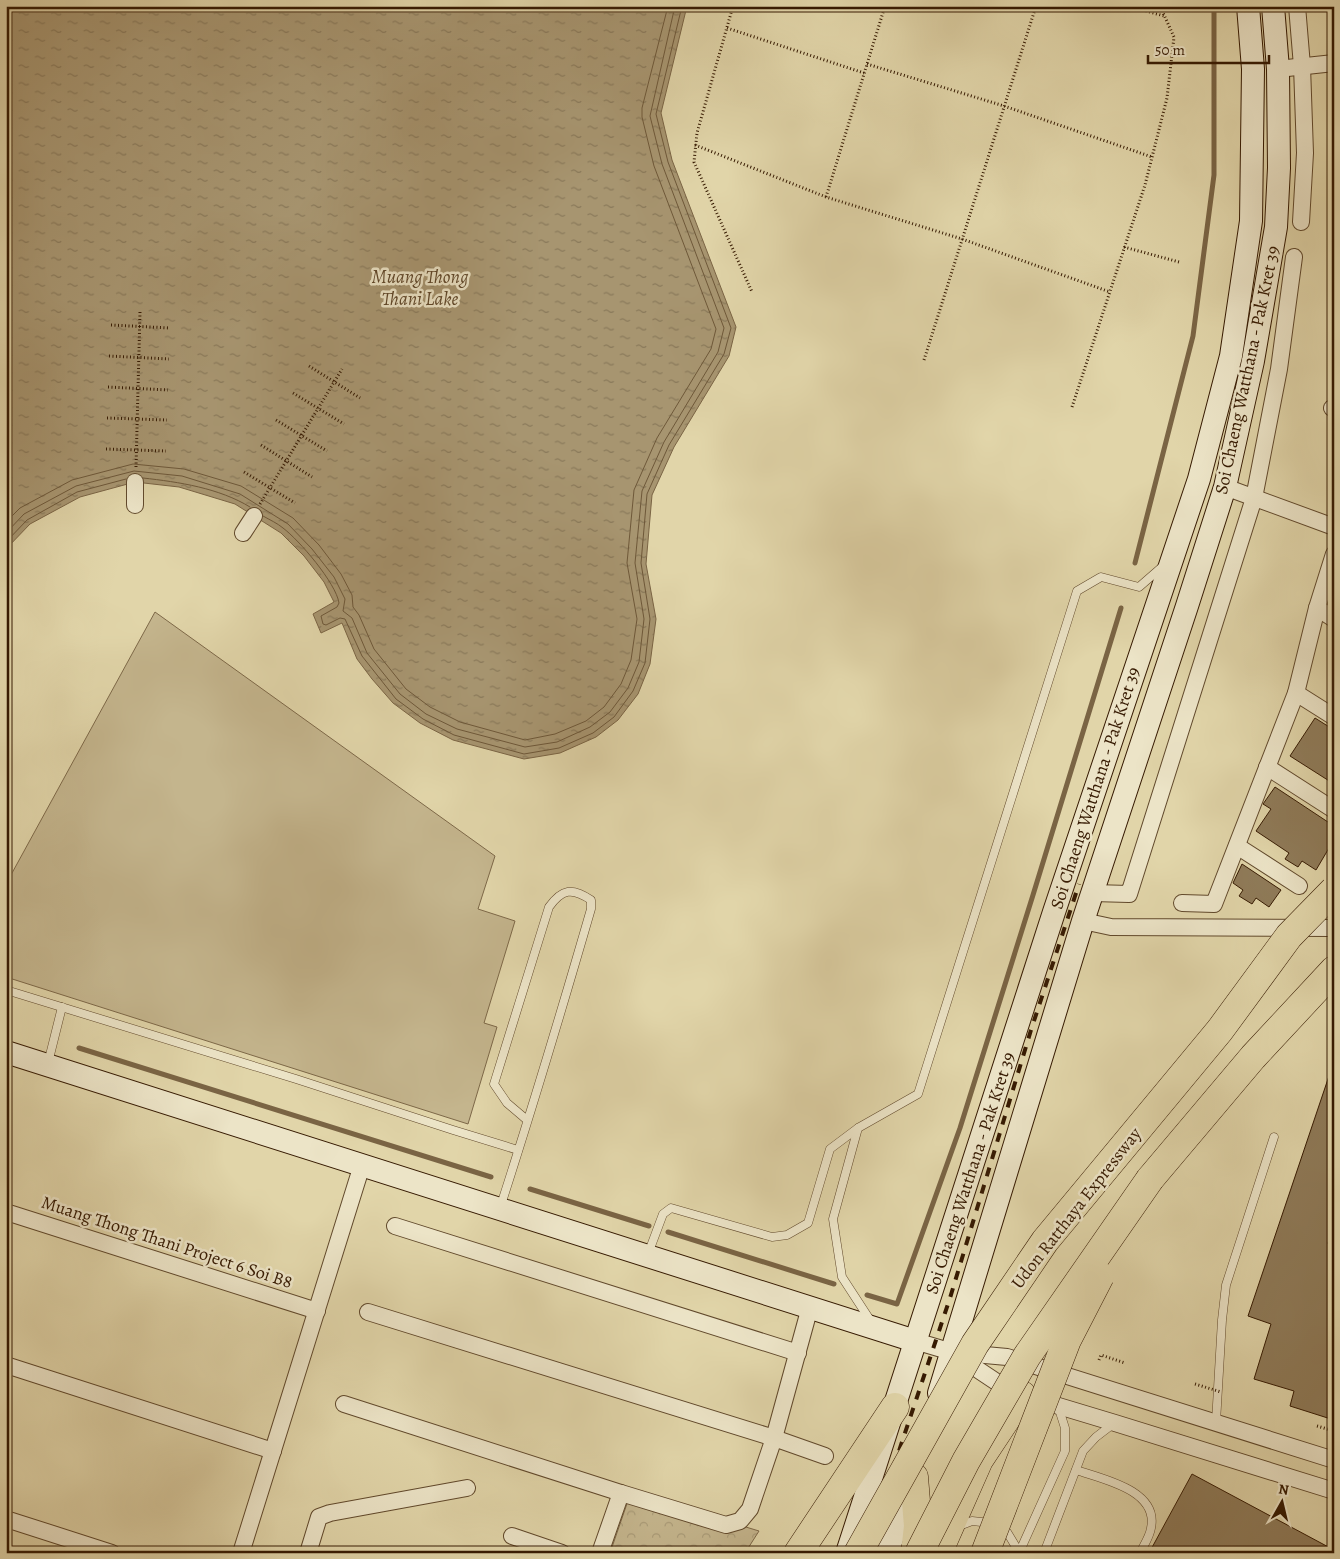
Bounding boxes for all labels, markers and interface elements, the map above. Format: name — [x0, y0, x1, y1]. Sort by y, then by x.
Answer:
scale bar — [1148, 32, 1269, 64]
text: 50 m — [1155, 40, 1185, 60]
street label: Soi Chaeng Watthana - Pak Kret 39 — [1209, 244, 1285, 496]
water label: Muang Thong Thani Lake — [372, 264, 469, 312]
street label: Soi Chaeng Watthana - Pak Kret 39 — [1044, 664, 1146, 912]
street label: Soi Chaeng Watthana - Pak Kret 39 — [919, 1049, 1021, 1297]
street label: Udon Ratthaya Expressway — [1005, 1122, 1147, 1294]
street label: Muang Thong Thani Project 6 Soi B8 — [38, 1190, 296, 1294]
north arrow — [1258, 1476, 1308, 1526]
text: N — [1277, 1480, 1290, 1500]

